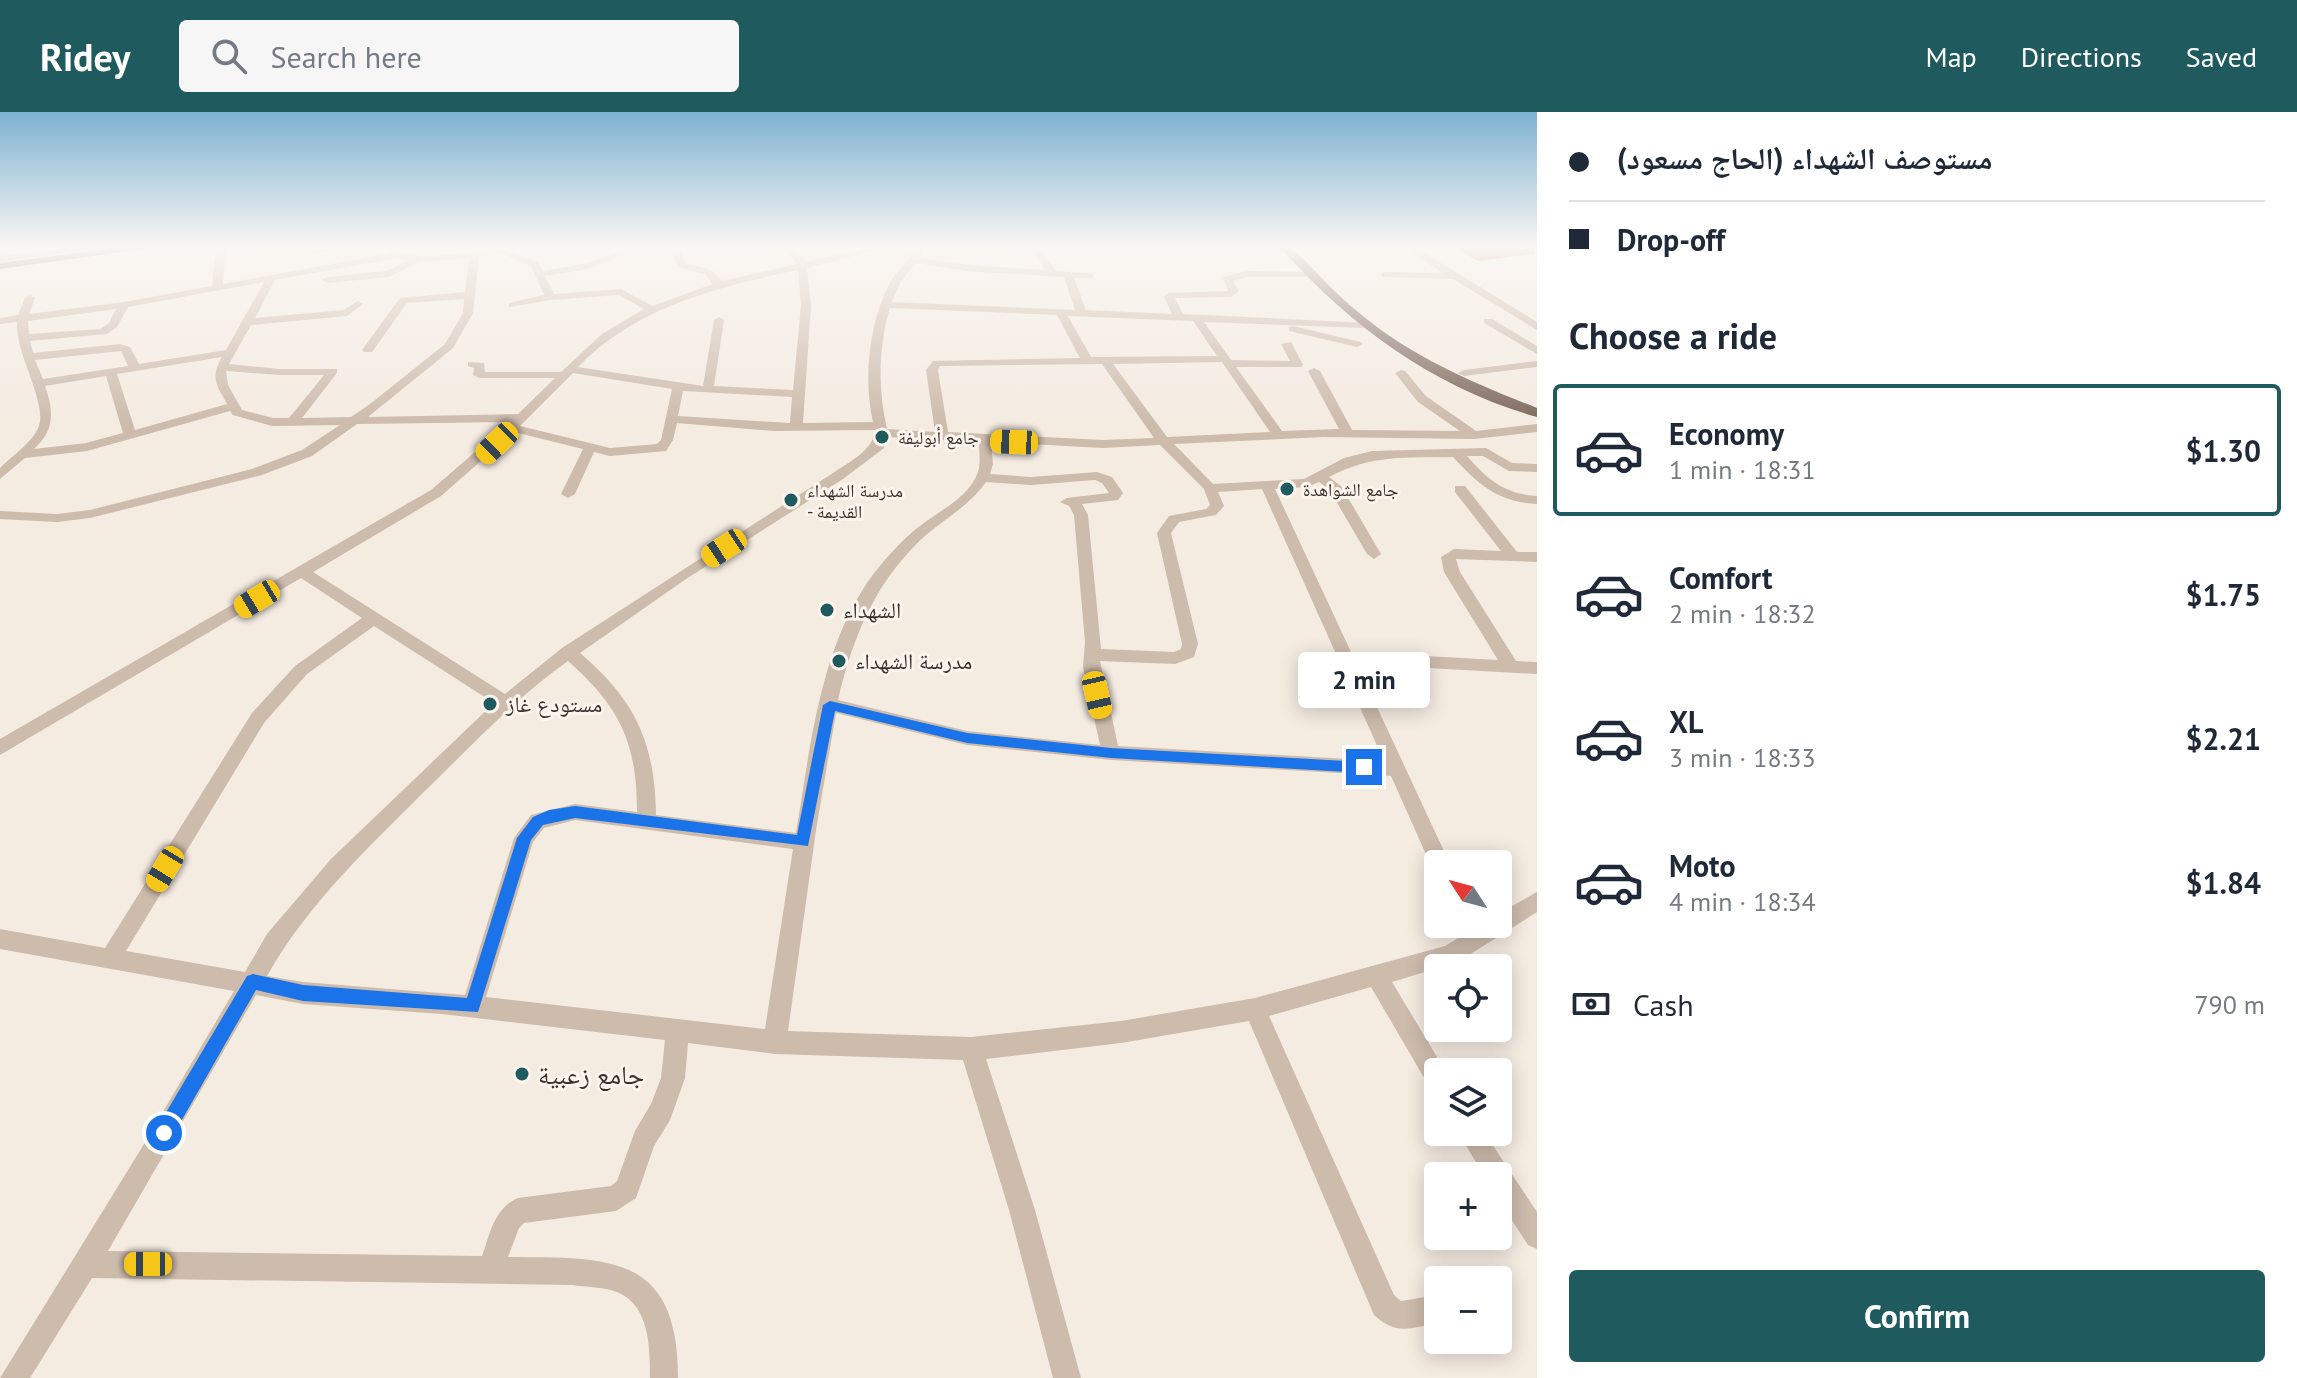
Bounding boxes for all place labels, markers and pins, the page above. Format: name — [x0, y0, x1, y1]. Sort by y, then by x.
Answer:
place label: جامع أبوليفة — [898, 426, 979, 450]
marker: جامع أبوليفة — [873, 428, 891, 446]
place label: جامع الشواهدة — [1303, 478, 1398, 502]
place label: مدرسة الشهداء - القديمة — [807, 479, 903, 523]
marker: جامع الشواهدة — [1278, 480, 1296, 498]
marker: مدرسة الشهداء - القديمة — [782, 491, 800, 509]
place label: الشهداء — [843, 596, 901, 624]
marker: الشهداء — [818, 601, 836, 619]
place label: مدرسة الشهداء — [855, 647, 972, 675]
marker: مدرسة الشهداء — [830, 652, 848, 670]
place label: مستودع غاز — [505, 690, 602, 718]
marker: مستودع غاز — [481, 695, 499, 713]
place label: جامع زعبية — [538, 1058, 644, 1092]
marker: جامع زعبية — [513, 1065, 531, 1083]

